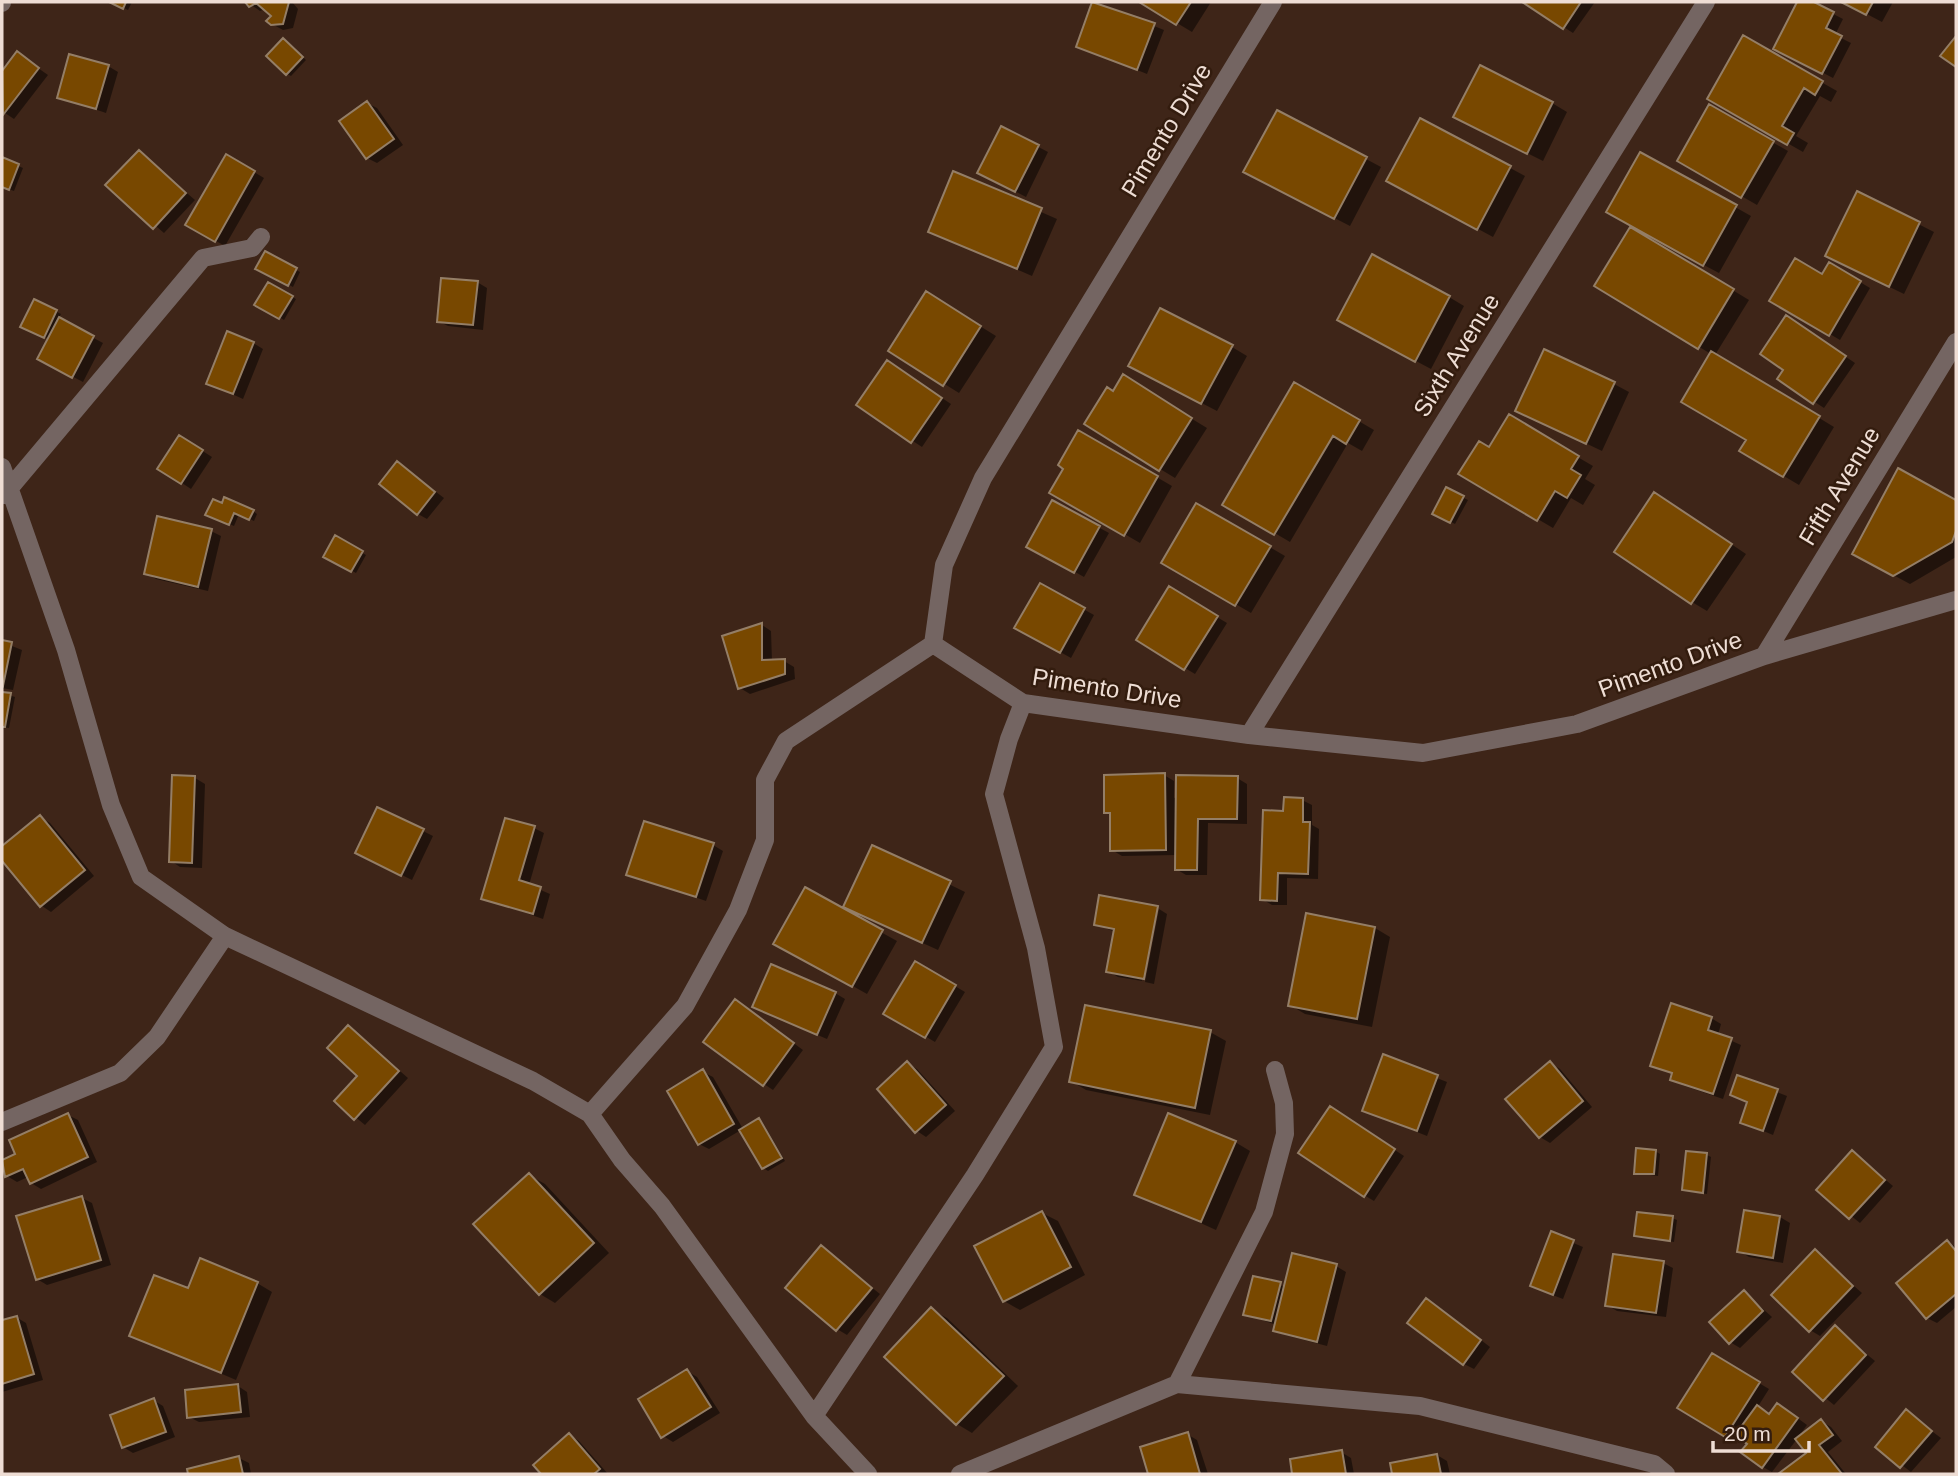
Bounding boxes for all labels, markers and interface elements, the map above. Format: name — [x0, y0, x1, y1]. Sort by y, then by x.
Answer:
street label: Pimento Drive — [1116, 58, 1216, 202]
street label: Sixth Avenue — [1408, 289, 1504, 421]
street label: Fifth Avenue — [1793, 422, 1885, 550]
street label: Pimento Drive — [1595, 626, 1745, 702]
street label: Pimento Drive — [1030, 663, 1184, 713]
scale bar — [1713, 1410, 1809, 1454]
text: 20 m — [1724, 1422, 1771, 1445]

